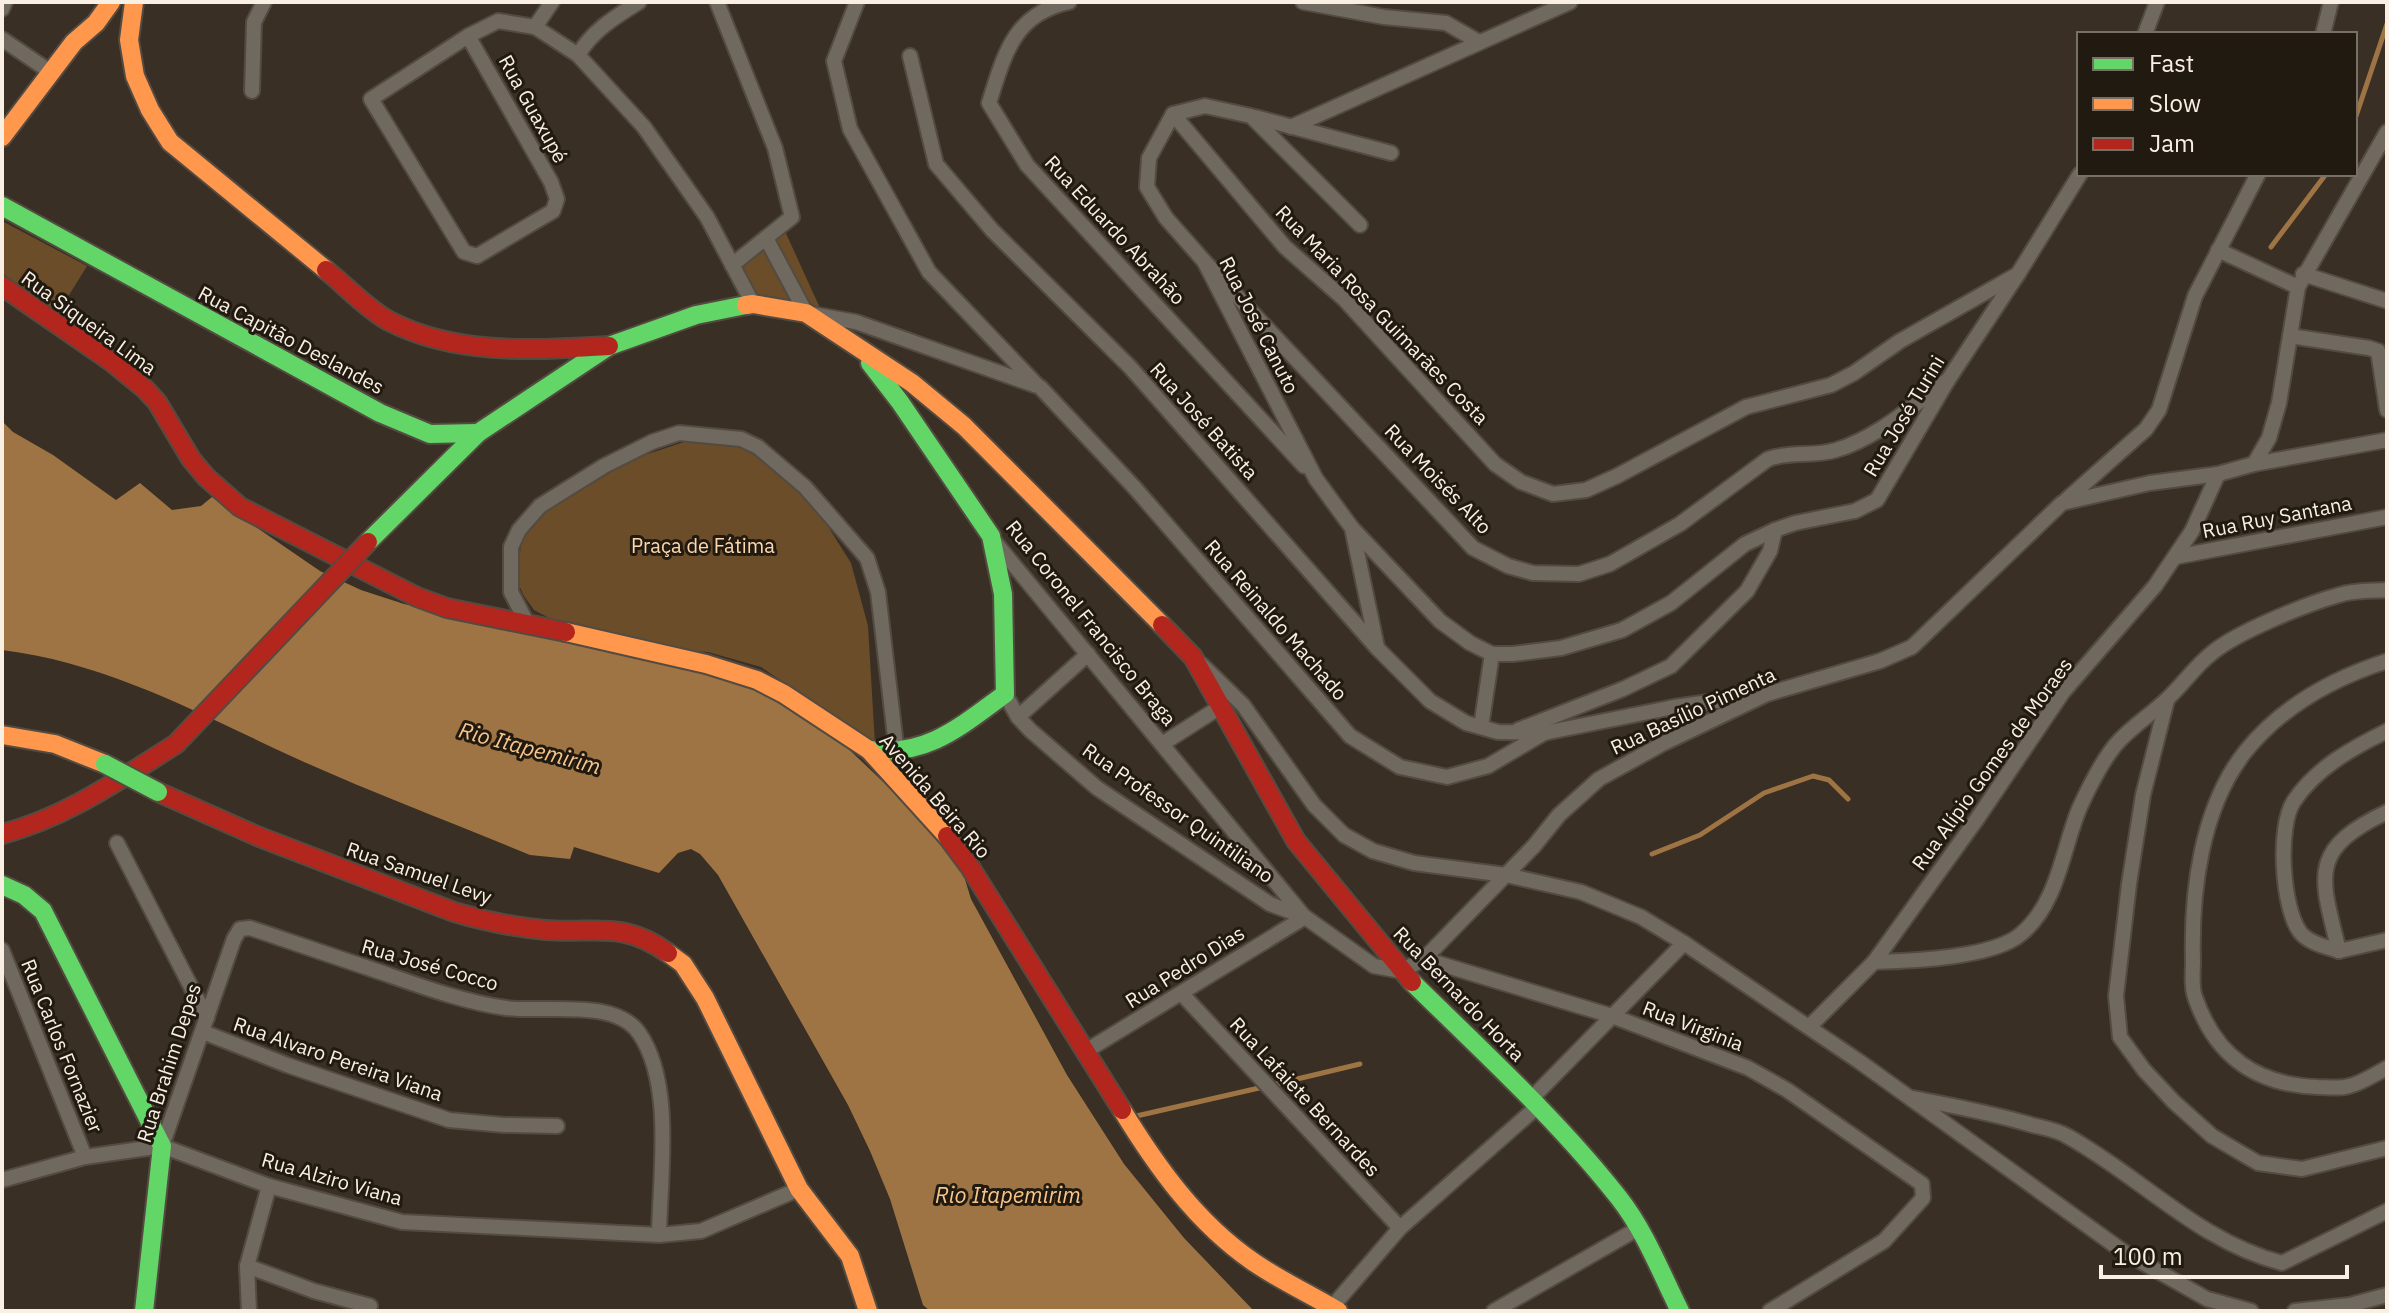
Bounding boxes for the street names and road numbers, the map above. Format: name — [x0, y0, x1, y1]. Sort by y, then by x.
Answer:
street label: Rua Guaxupé — [493, 50, 574, 168]
street label: Rua Eduardo Abrahão — [1039, 149, 1192, 310]
street label: Rua Maria Rosa Guimarães Costa — [1270, 199, 1495, 431]
street label: Rua José Canuto — [1213, 252, 1306, 398]
street label: Rua Siqueira Lima — [16, 264, 163, 381]
street label: Rua Capitão Deslandes — [194, 279, 389, 400]
street label: Rua José Turini — [1857, 350, 1950, 481]
street label: Rua José Batista — [1144, 356, 1265, 485]
street label: Rua Moisés Alto — [1379, 418, 1498, 540]
street label: Rua Ruy Santana — [2200, 489, 2354, 544]
street label: Rua Coronel Francisco Braga — [1000, 514, 1183, 731]
street label: Rua Reinaldo Machado — [1199, 534, 1354, 706]
street label: Rua Alípio Gomes de Moraes — [1905, 652, 2078, 875]
street label: Rua Basílio Pimenta — [1606, 660, 1780, 761]
street label: Avenida Beira Rio — [874, 728, 997, 864]
street label: Rua Professor Quintiliano — [1077, 736, 1279, 889]
street label: Rua Samuel Levy — [343, 835, 496, 910]
street label: Rua Pedro Dias — [1120, 919, 1250, 1014]
street label: Rua Bernardo Horta — [1388, 920, 1531, 1067]
street label: Rua José Cocco — [359, 932, 502, 997]
street label: Rua Carlos Fornazier — [15, 955, 110, 1137]
street label: Rua Brahim Depes — [130, 980, 207, 1146]
street label: Rua Virginia — [1639, 994, 1748, 1057]
street label: Rua Alvaro Pereira Viana — [230, 1010, 447, 1107]
street label: Rua Lafaiete Bernardes — [1224, 1011, 1387, 1182]
street label: Rua Alziro Viana — [259, 1146, 406, 1212]

